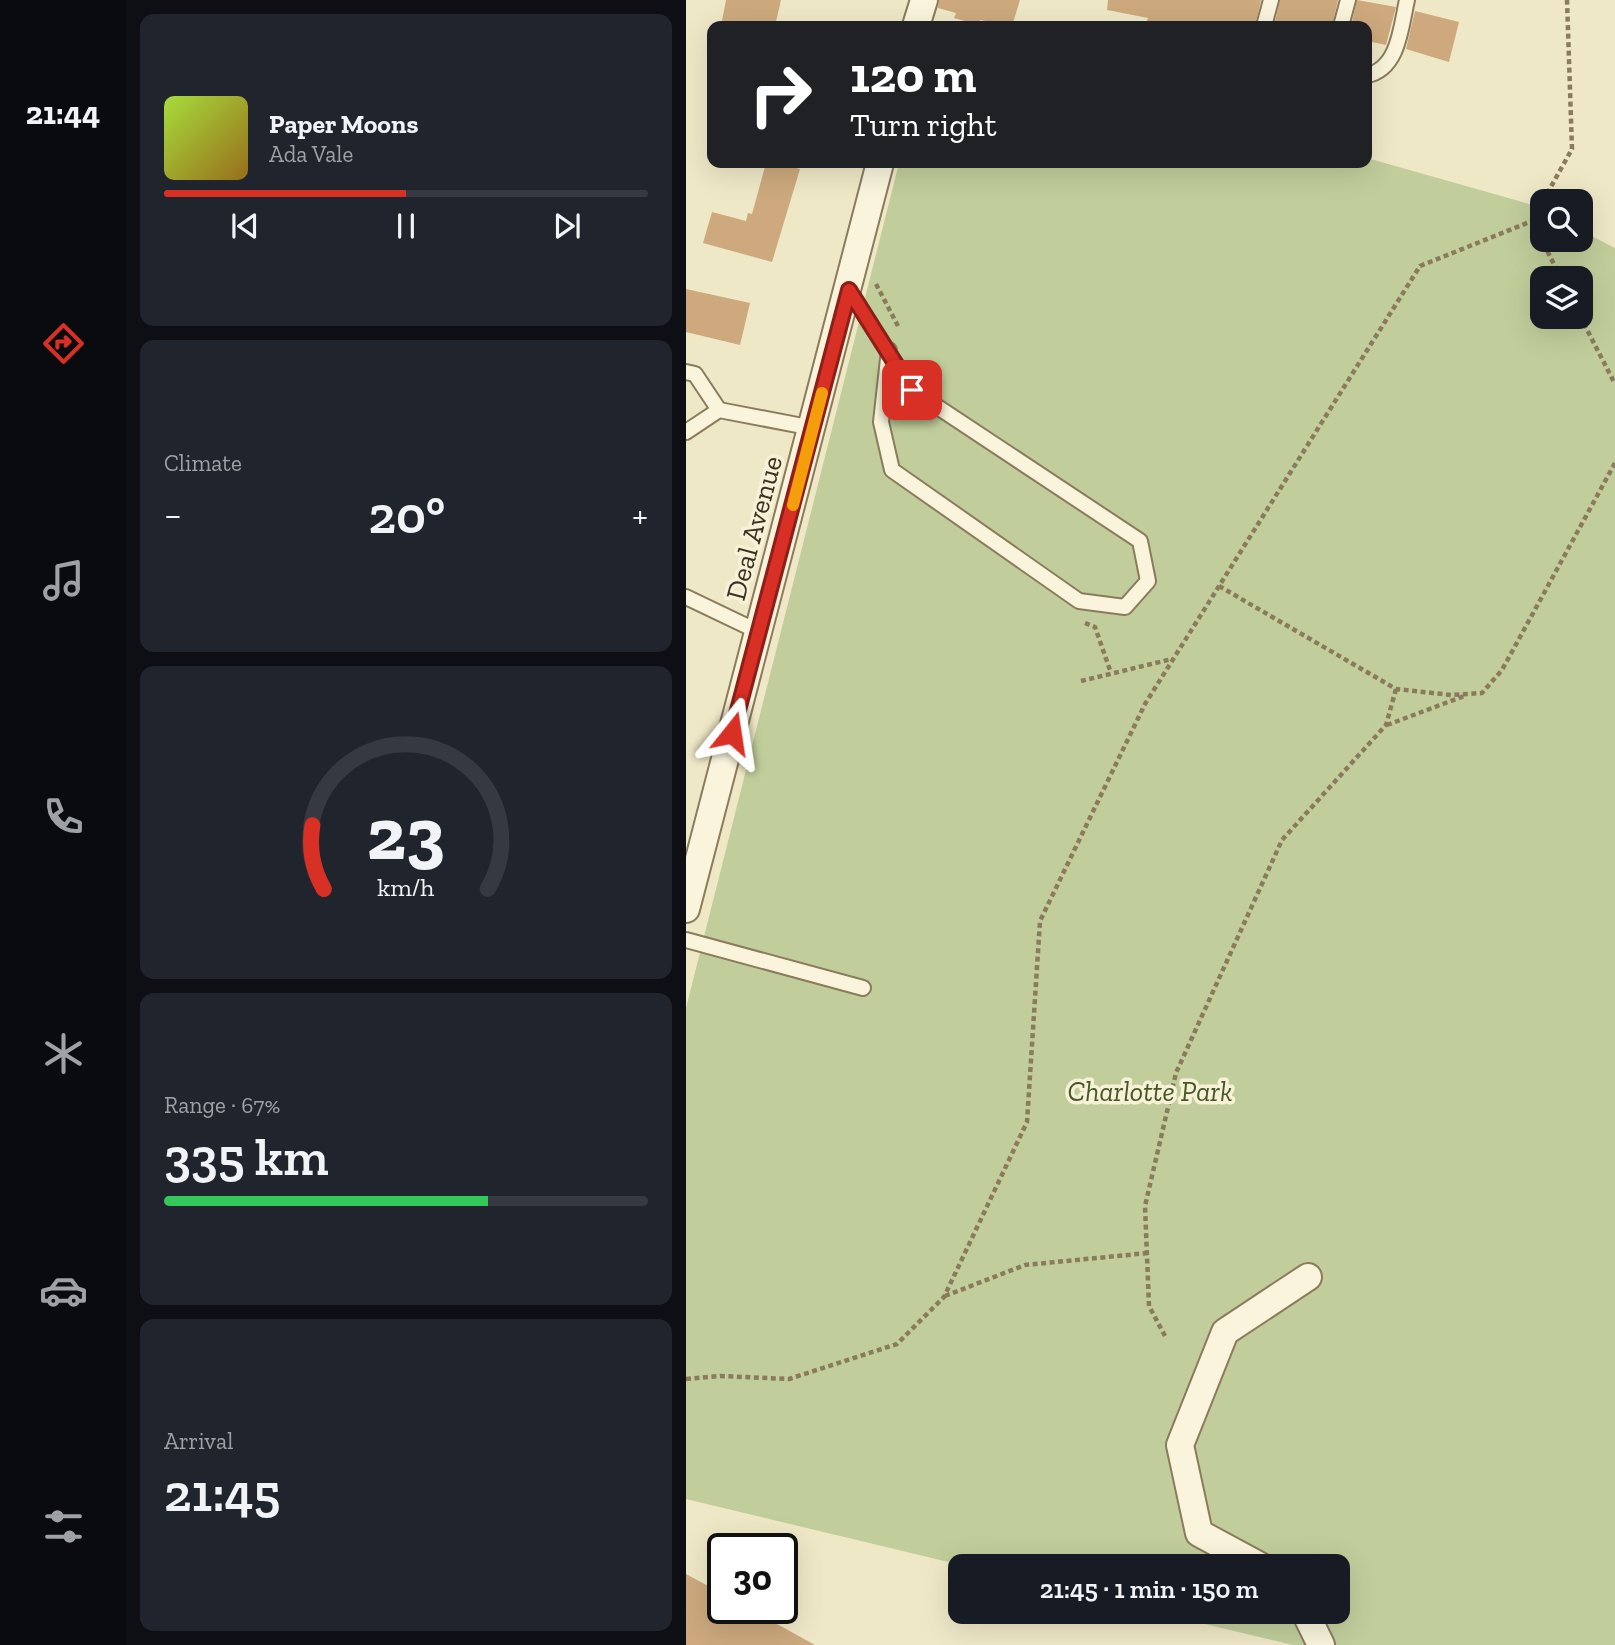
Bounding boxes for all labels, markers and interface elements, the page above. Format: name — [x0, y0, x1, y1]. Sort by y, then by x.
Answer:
text: 120 m — [850, 46, 976, 105]
icon: right — [735, 49, 826, 140]
text: 21:44 — [26, 94, 100, 132]
text: Turn right — [850, 106, 997, 144]
text: Paper Moons — [269, 108, 418, 140]
text: Ada Vale — [269, 140, 353, 168]
map controls — [1530, 189, 1593, 329]
button: search — [1530, 189, 1593, 252]
icon: previous — [226, 207, 264, 245]
icon: pause — [387, 207, 425, 245]
icon: next — [548, 207, 586, 245]
button: layers — [1530, 266, 1593, 329]
icon: directions — [39, 319, 88, 368]
pin — [882, 360, 942, 420]
icon: arrive — [893, 371, 931, 409]
text: Climate — [164, 449, 242, 477]
street label: Deal Avenue — [719, 452, 789, 604]
text: 20° — [368, 484, 445, 546]
text: − — [164, 492, 182, 538]
text: + — [632, 492, 648, 538]
icon: music — [39, 556, 88, 605]
position arrow — [695, 696, 769, 770]
text: 23 — [367, 790, 445, 878]
icon: phone — [39, 792, 88, 841]
text: km/h — [377, 871, 435, 901]
icon: climate — [39, 1029, 88, 1078]
park label: Charlotte Park — [1068, 1075, 1232, 1108]
text: Range · 67% — [164, 1091, 280, 1119]
text: 335 km — [164, 1126, 328, 1188]
icon: car — [39, 1266, 88, 1315]
text: Arrival — [164, 1427, 233, 1455]
text: 21:45 — [164, 1462, 281, 1524]
icon: filters — [39, 1502, 88, 1551]
speed limit sign: 30 — [707, 1533, 798, 1624]
text: 21:45 · 1 min · 150 m — [1040, 1573, 1258, 1605]

